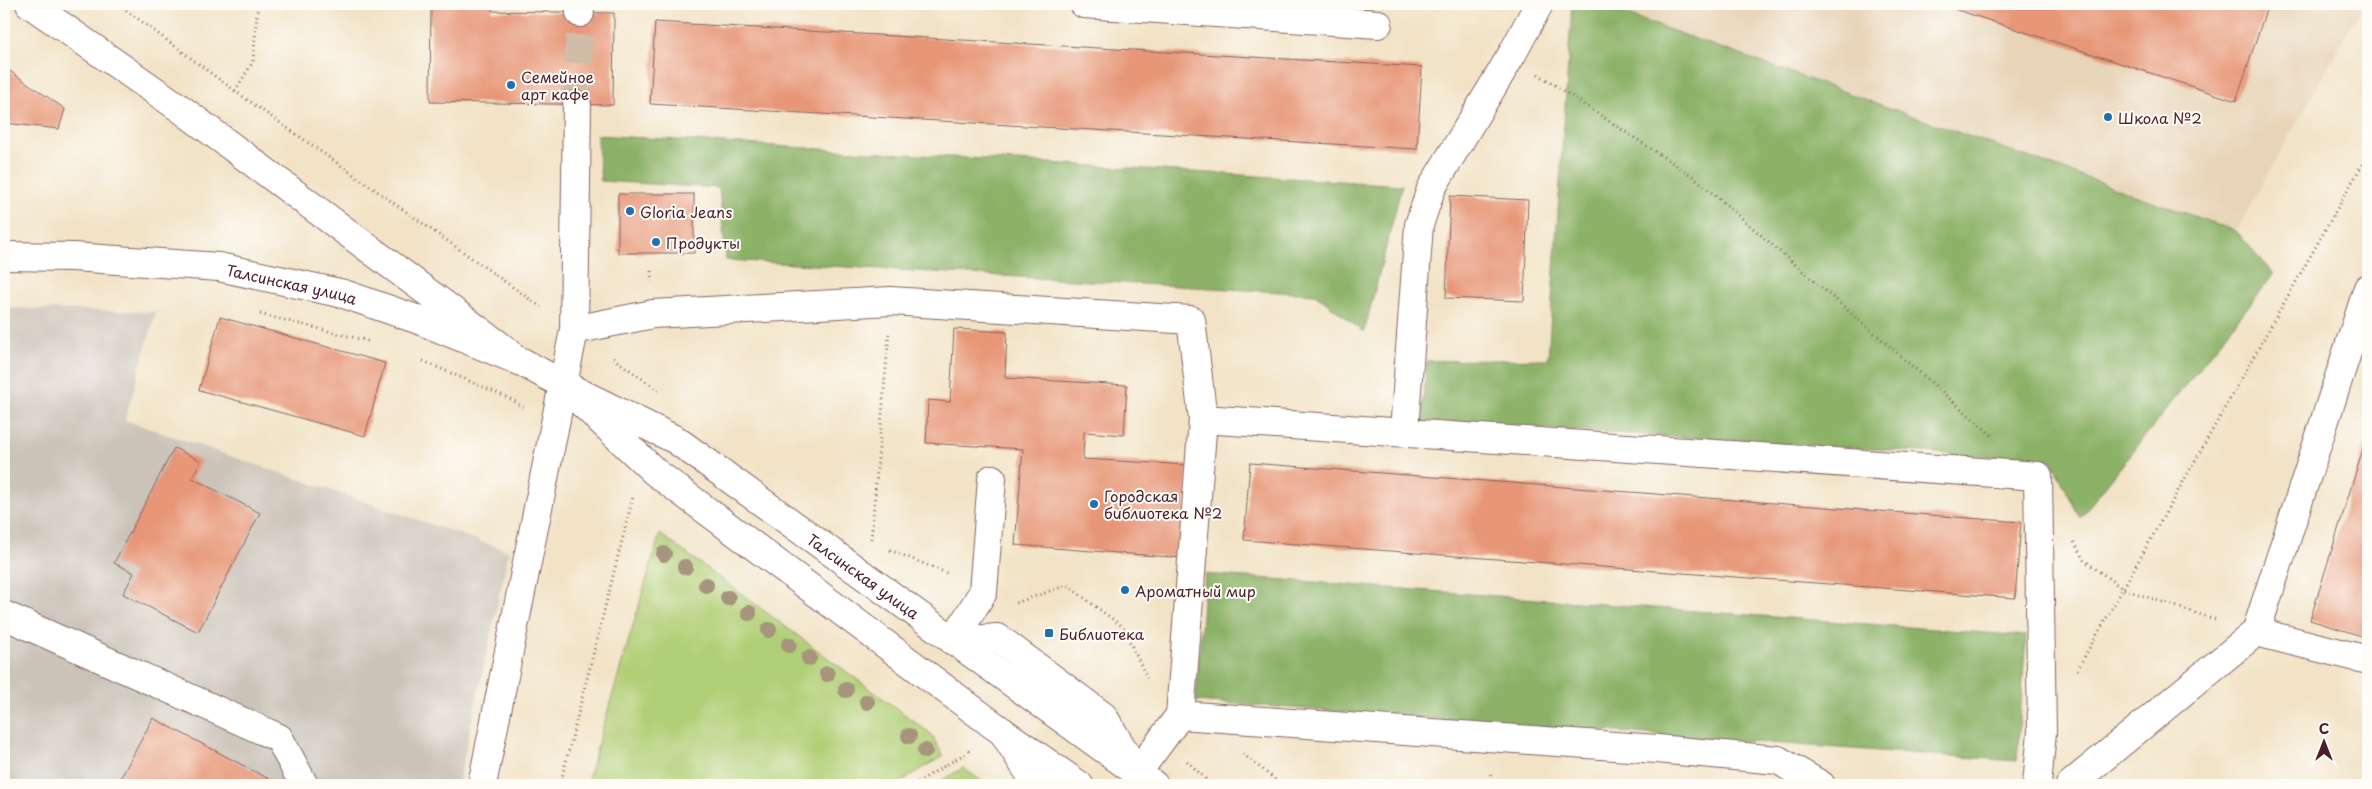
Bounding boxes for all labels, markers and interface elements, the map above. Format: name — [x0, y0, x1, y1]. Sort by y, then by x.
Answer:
place label: Семейное арт кафе — [521, 65, 594, 105]
marker: Семейное арт кафе — [505, 79, 517, 91]
place label: Школа №2 — [2118, 106, 2202, 129]
marker: Школа №2 — [2102, 111, 2114, 123]
place label: Gloria Jeans — [640, 200, 733, 223]
marker: Gloria Jeans — [624, 205, 636, 217]
place label: Продукты — [666, 231, 740, 254]
marker: Продукты — [650, 236, 662, 248]
street label: Талсинская улица — [224, 257, 361, 309]
place label: Городская библиотека №2 — [1104, 484, 1222, 524]
marker: Городская библиотека №2 — [1088, 498, 1100, 510]
street label: Талсинская улица — [803, 527, 925, 624]
place label: Ароматный мир — [1135, 579, 1256, 602]
marker: Ароматный мир — [1119, 584, 1131, 596]
place label: Библиотека — [1059, 622, 1145, 645]
marker: Библиотека — [1043, 627, 1055, 639]
north arrow — [2300, 716, 2350, 766]
text: С — [2319, 718, 2329, 739]

